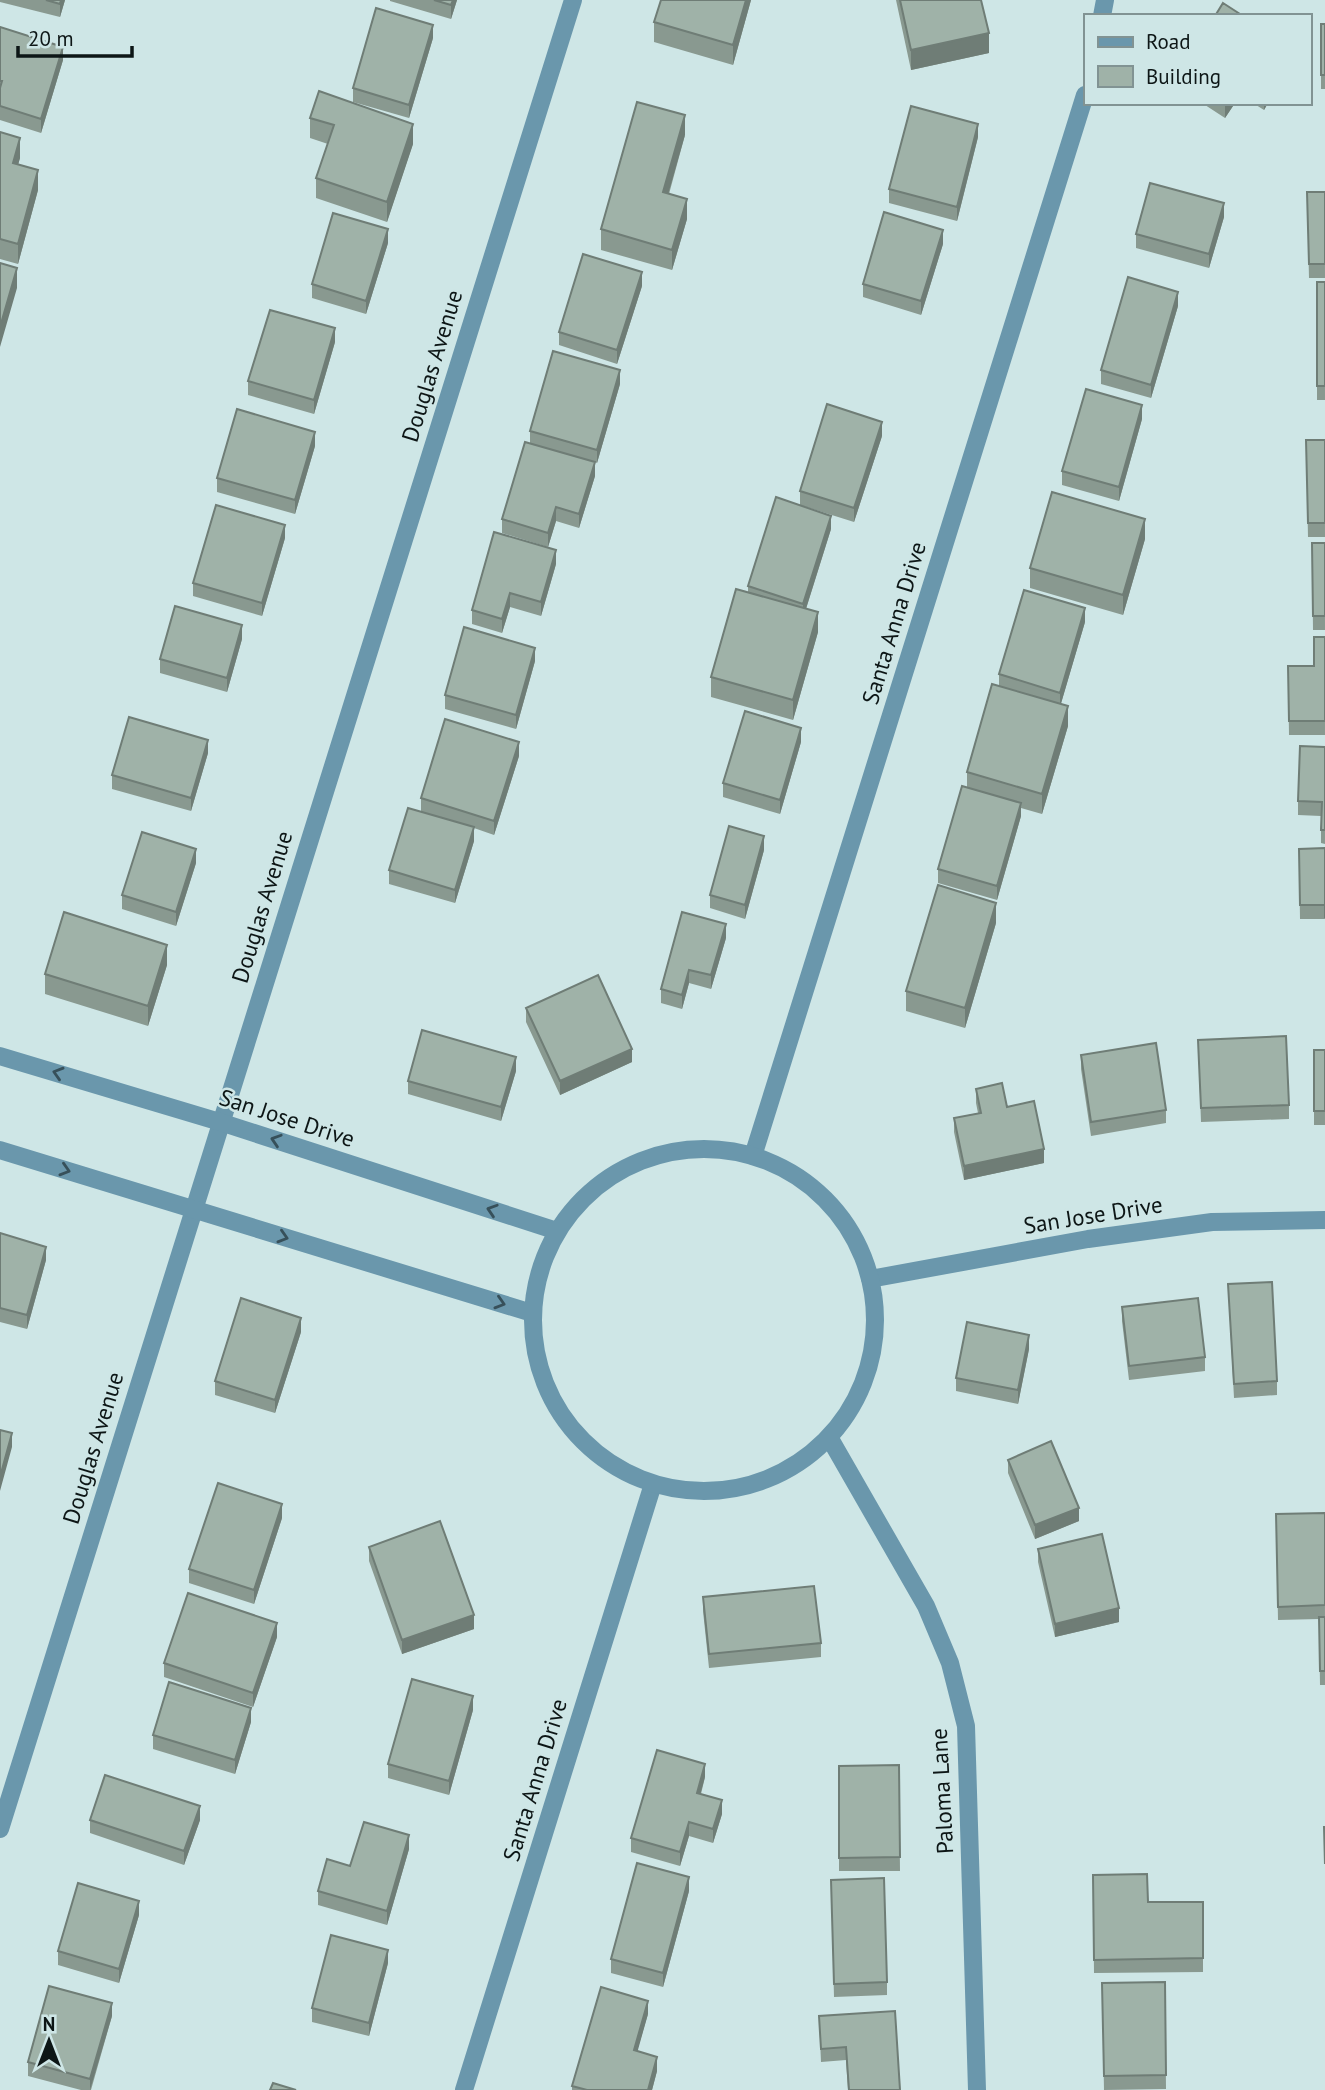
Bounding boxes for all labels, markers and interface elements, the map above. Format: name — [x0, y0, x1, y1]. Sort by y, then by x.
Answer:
scale bar — [18, 14, 131, 58]
legend — [1084, 14, 1311, 105]
text: 20 m — [28, 25, 74, 52]
text: Road — [1146, 28, 1190, 55]
text: Building — [1146, 63, 1221, 90]
street label: Douglas Avenue — [395, 286, 468, 445]
street label: Santa Anna Drive — [855, 538, 932, 708]
street label: Douglas Avenue — [225, 827, 298, 986]
one-way arrow — [53, 1067, 65, 1082]
street label: San Jose Drive — [216, 1082, 358, 1153]
one-way arrow — [270, 1133, 282, 1148]
one-way arrow — [59, 1162, 71, 1177]
street label: San Jose Drive — [1021, 1189, 1165, 1240]
one-way arrow — [487, 1204, 499, 1218]
one-way arrow — [276, 1229, 288, 1243]
one-way arrow — [494, 1295, 506, 1309]
street label: Douglas Avenue — [56, 1368, 129, 1527]
street label: Santa Anna Drive — [496, 1695, 573, 1865]
street label: Paloma Lane — [924, 1727, 959, 1855]
north arrow — [14, 2006, 84, 2076]
text: N — [43, 2012, 55, 2036]

